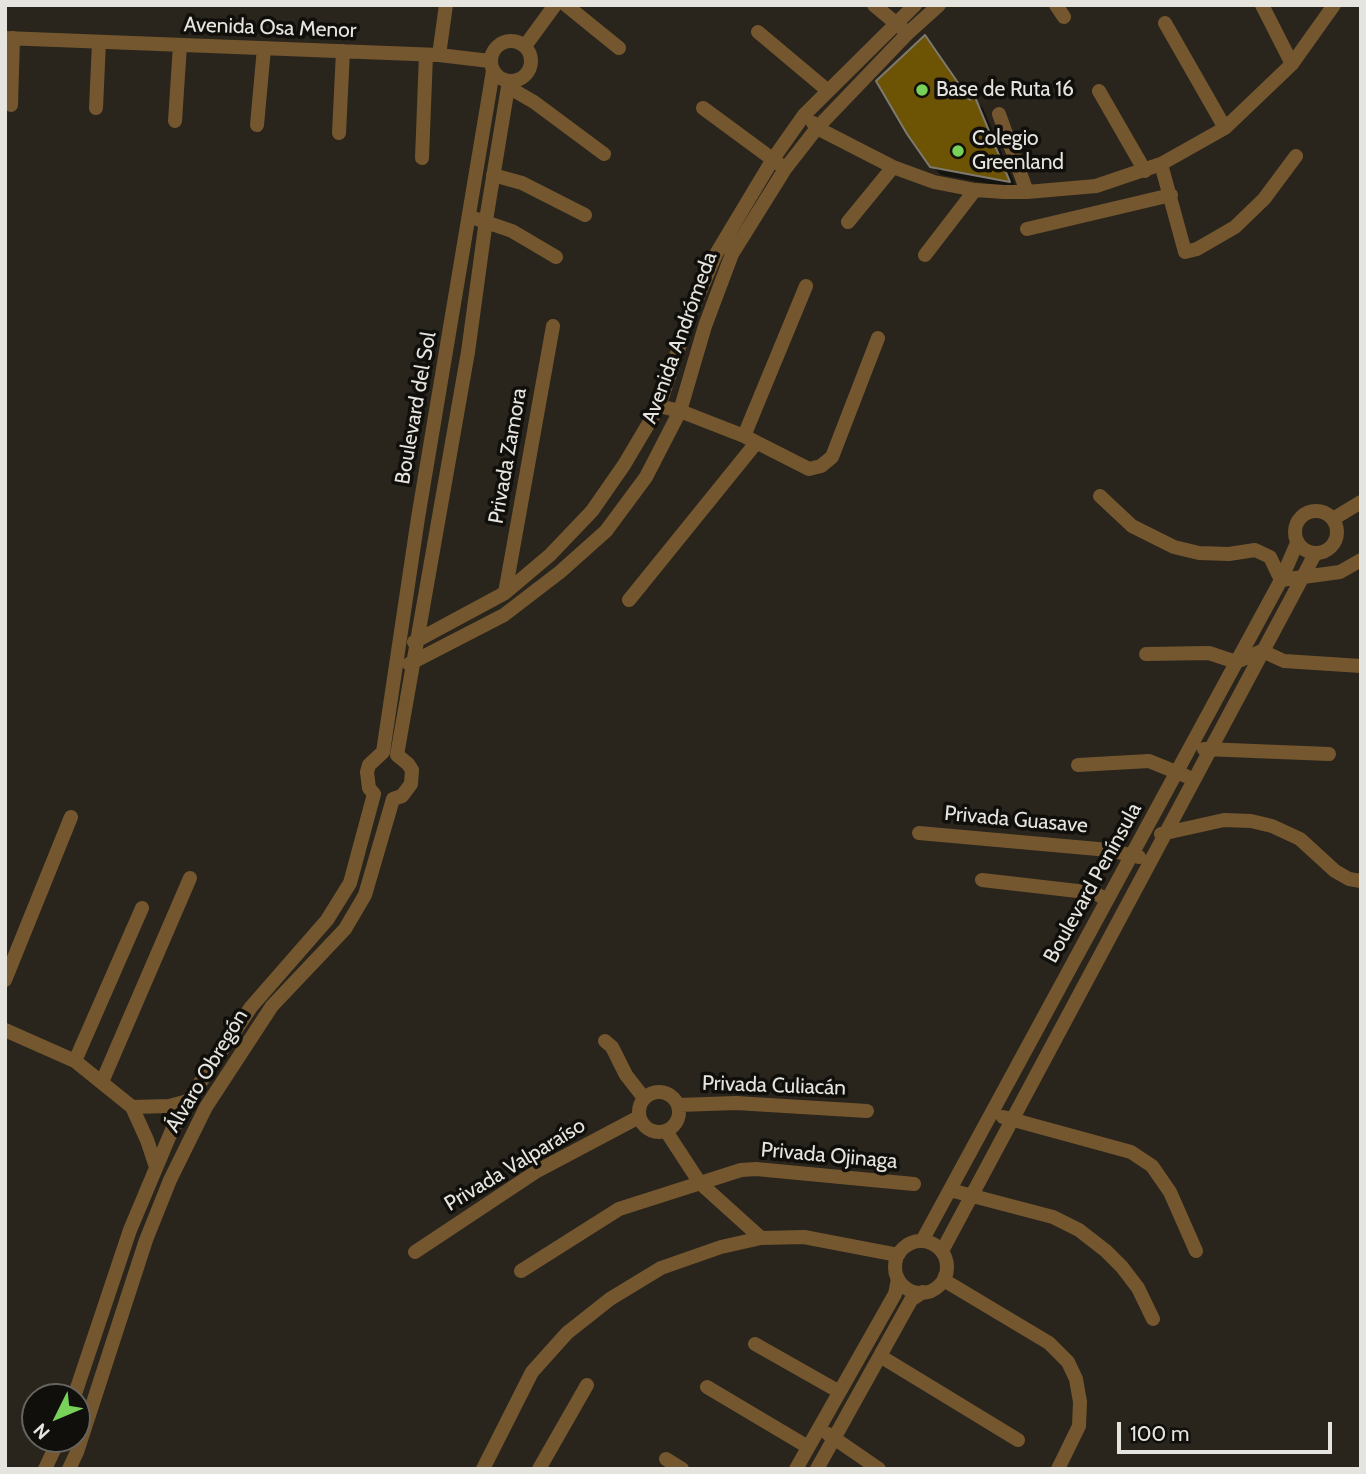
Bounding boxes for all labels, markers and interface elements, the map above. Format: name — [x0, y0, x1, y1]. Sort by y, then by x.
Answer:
street label: Avenida Osa Menor — [183, 12, 357, 44]
place label: Base de Ruta 16 — [936, 77, 1074, 103]
marker: Base de Ruta 16 — [914, 82, 930, 98]
place label: Colegio Greenland — [972, 126, 1064, 176]
marker: Colegio Greenland — [950, 143, 966, 159]
street label: Avenida Andrómeda — [637, 249, 723, 427]
street label: Boulevard del Sol — [390, 330, 442, 486]
street label: Privada Zamora — [484, 386, 532, 526]
street label: Boulevard Península — [1039, 799, 1147, 967]
street label: Privada Guasave — [943, 801, 1089, 839]
street label: Álvaro Obregón — [160, 1005, 254, 1137]
street label: Privada Culiacán — [702, 1071, 846, 1101]
street label: Privada Valparaíso — [440, 1113, 590, 1217]
street label: Privada Ojinaga — [760, 1137, 898, 1175]
north arrow — [21, 1383, 91, 1453]
scale bar — [1121, 1408, 1336, 1452]
text: N — [29, 1419, 55, 1444]
text: 100 m — [1130, 1421, 1189, 1446]

